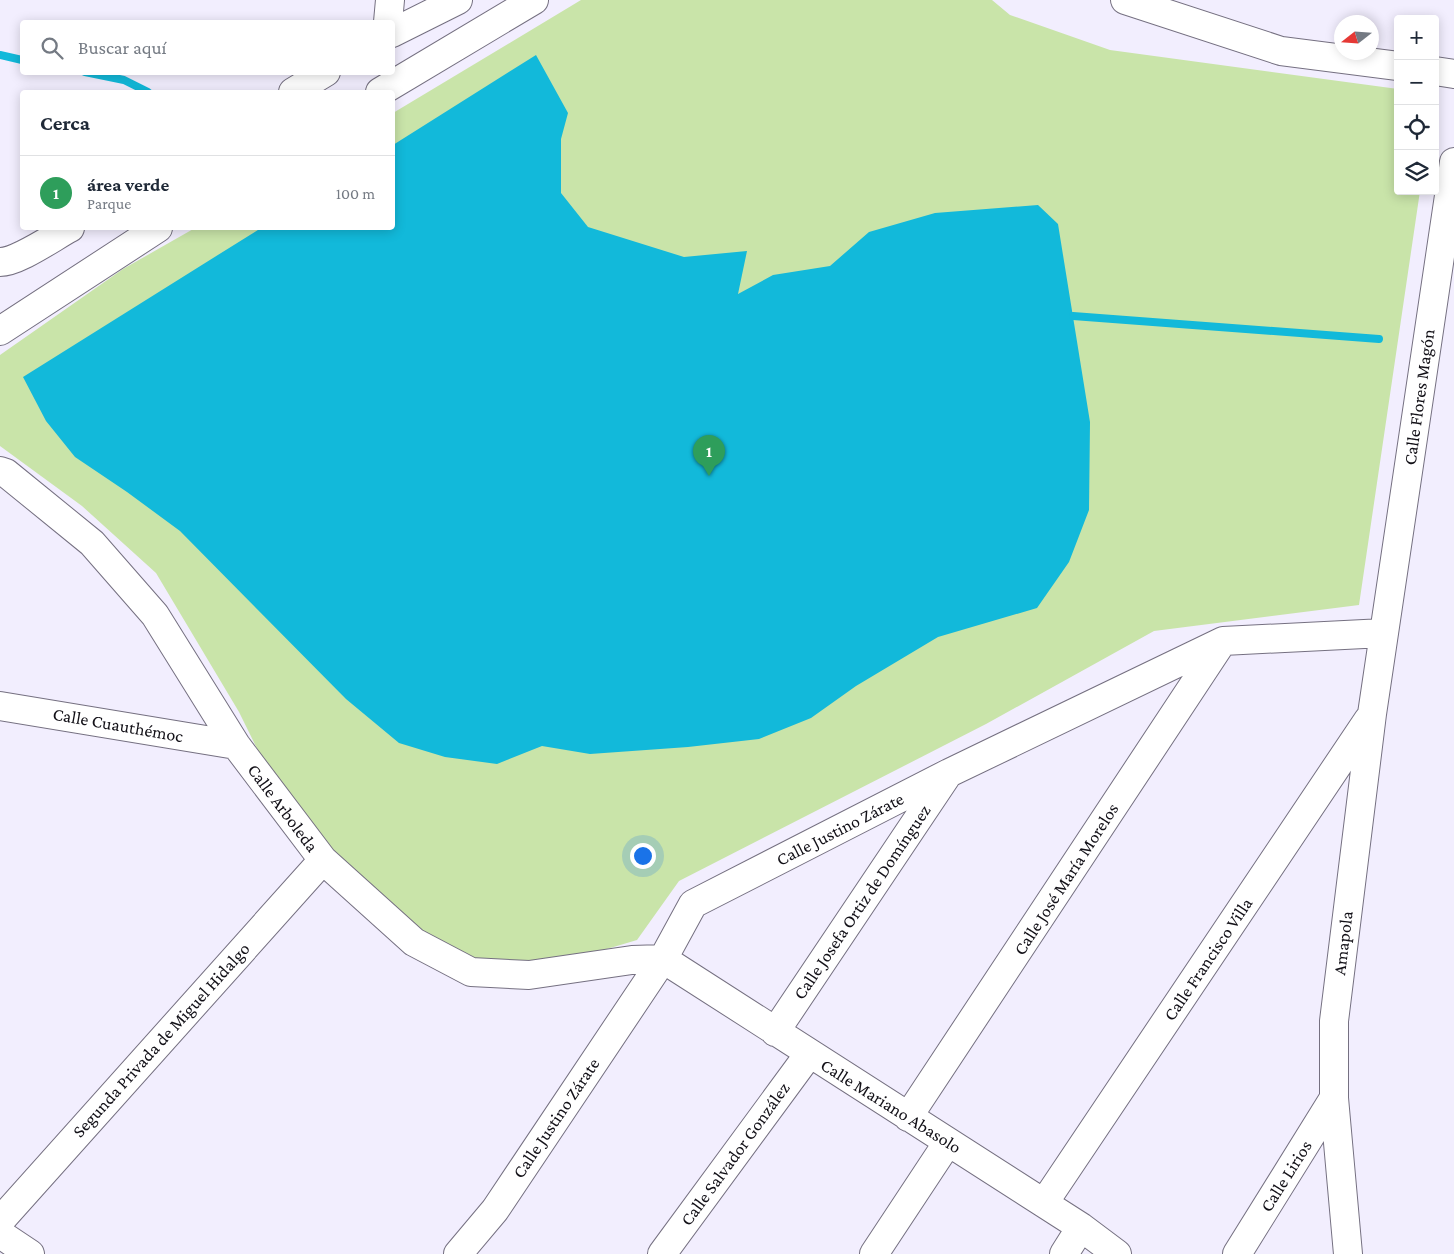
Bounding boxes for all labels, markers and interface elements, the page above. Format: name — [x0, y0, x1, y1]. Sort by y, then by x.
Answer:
north arrow — [1334, 15, 1379, 60]
map controls — [1394, 15, 1439, 195]
button: + — [1394, 15, 1439, 60]
search box — [20, 20, 395, 75]
icon: search — [38, 34, 66, 62]
text: Buscar aquí — [78, 37, 167, 58]
button: − — [1394, 60, 1439, 105]
button: locate — [1394, 105, 1439, 150]
text: Cerca — [40, 111, 90, 135]
button: layers — [1394, 150, 1439, 195]
text: área verde — [87, 174, 169, 195]
text: 1 — [53, 185, 59, 202]
text: 100 m — [336, 185, 375, 202]
text: Parque — [87, 195, 131, 212]
street label: Calle Flores Magón — [1400, 327, 1438, 466]
pin: 1 — [693, 435, 725, 476]
street label: Calle Cuauthémoc — [51, 704, 185, 746]
street label: Calle Arboleda — [243, 760, 323, 856]
street label: Calle Justino Zárate — [773, 788, 907, 870]
street label: Calle José María Morelos — [1009, 799, 1123, 959]
street label: Calle Josefa Ortiz de Domínguez — [789, 801, 935, 1003]
your location — [630, 843, 656, 869]
street label: Calle Francisco Villa — [1159, 894, 1257, 1024]
street label: Amapola — [1329, 910, 1357, 976]
street label: Segunda Privada de Miguel Hidalgo — [68, 939, 254, 1141]
street label: Calle Justino Zárate — [509, 1054, 604, 1182]
street label: Calle Mariano Abasolo — [817, 1055, 965, 1157]
street label: Calle Salvador González — [676, 1078, 794, 1229]
street label: Calle Lirios — [1256, 1137, 1316, 1215]

